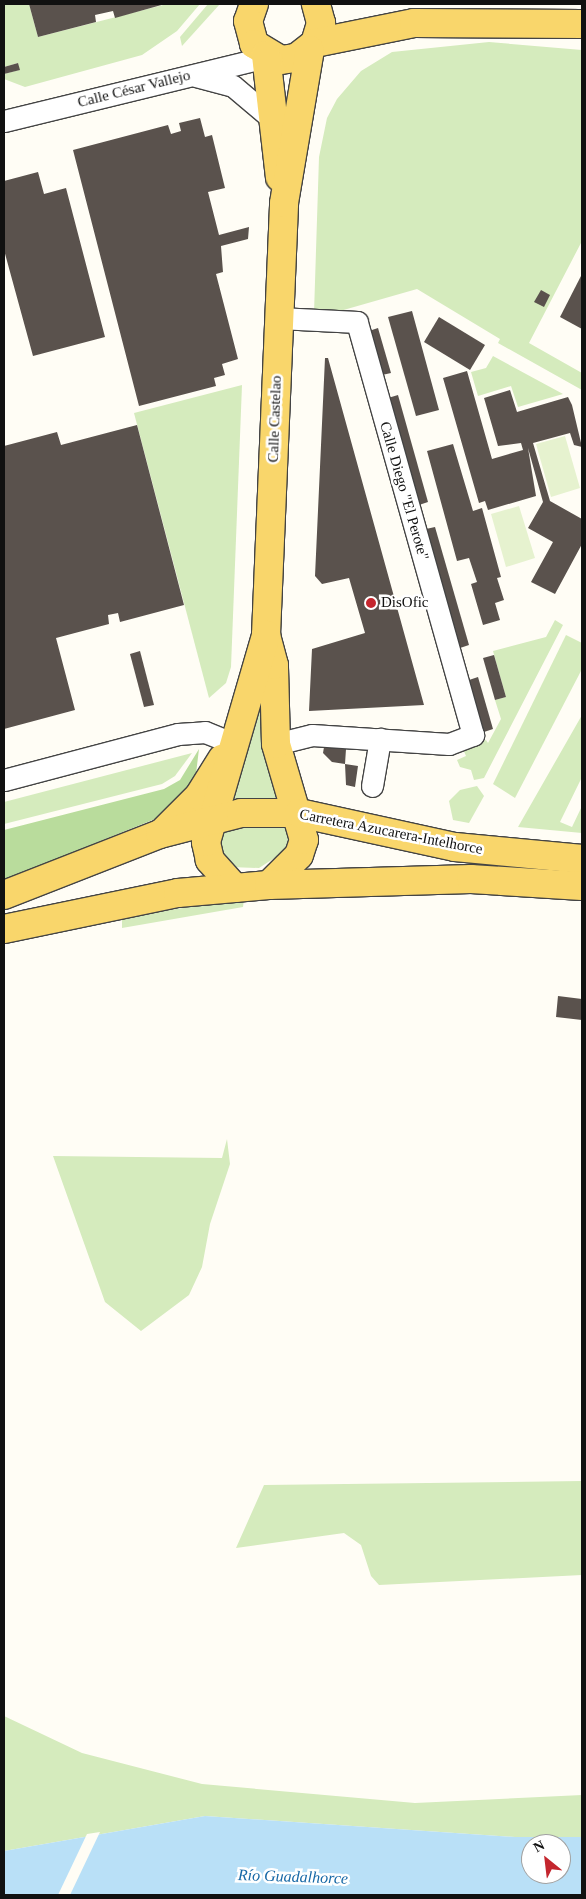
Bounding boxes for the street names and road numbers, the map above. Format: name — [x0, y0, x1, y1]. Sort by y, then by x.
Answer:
street label: Calle César Vallejo — [76, 66, 192, 112]
street label: Calle Castelao — [264, 375, 286, 463]
street label: Calle Diego "El Perote" — [376, 420, 432, 562]
street label: Carretera Azucarera-Intelhorce — [298, 805, 484, 859]

